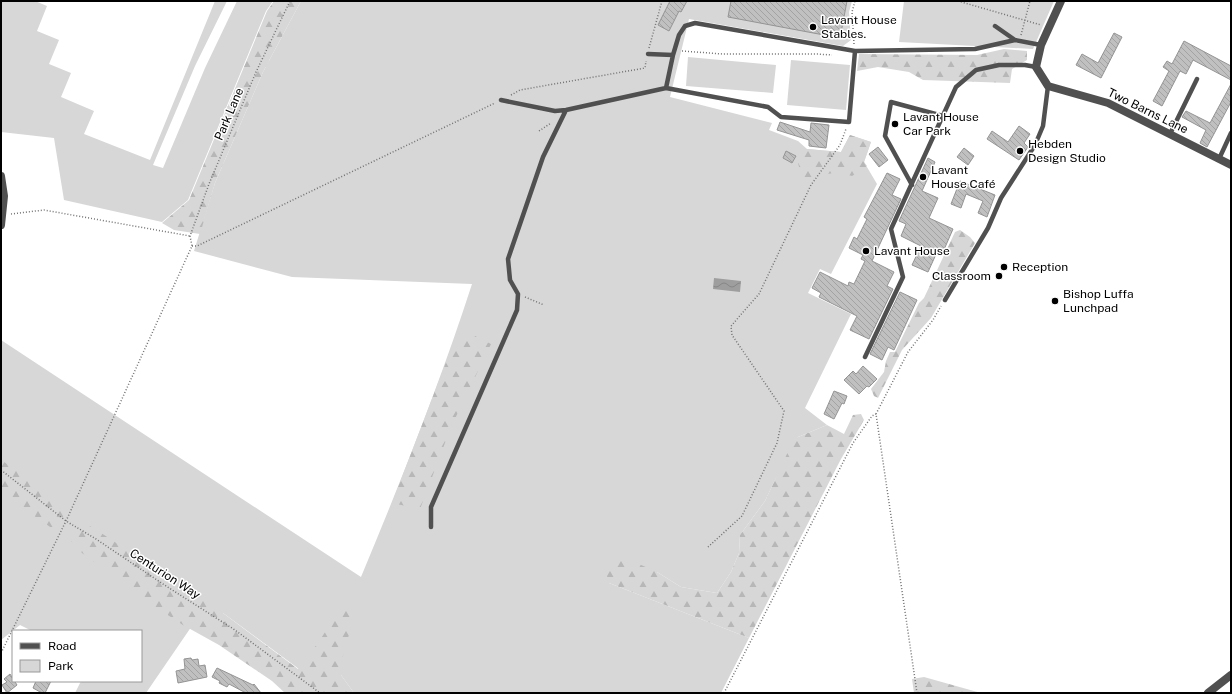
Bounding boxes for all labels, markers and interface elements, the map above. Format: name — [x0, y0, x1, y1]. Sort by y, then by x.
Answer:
place label: Lavant House Stables. — [821, 13, 897, 41]
marker: Lavant House Stables. — [808, 22, 818, 32]
street label: Park Lane — [212, 85, 246, 142]
street label: Two Barns Lane — [1105, 85, 1191, 137]
place label: Lavant House Car Park — [903, 110, 979, 138]
marker: Lavant House Car Park — [890, 119, 900, 129]
place label: Hebden Design Studio — [1028, 137, 1106, 165]
marker: Hebden Design Studio — [1015, 146, 1025, 156]
place label: Lavant House Café — [931, 163, 996, 191]
marker: Lavant House Café — [918, 172, 928, 182]
place label: Lavant House — [874, 244, 950, 258]
marker: Lavant House — [861, 246, 871, 256]
place label: Reception — [1012, 260, 1068, 274]
marker: Reception — [999, 262, 1009, 272]
place label: Classroom — [932, 269, 991, 283]
marker: Classroom — [994, 271, 1004, 281]
place label: Bishop Luffa Lunchpad — [1063, 287, 1134, 315]
marker: Bishop Luffa Lunchpad — [1050, 296, 1060, 306]
street label: Centurion Way — [127, 546, 203, 602]
legend — [12, 630, 142, 682]
text: Road — [48, 639, 76, 653]
text: Park — [48, 659, 74, 673]

